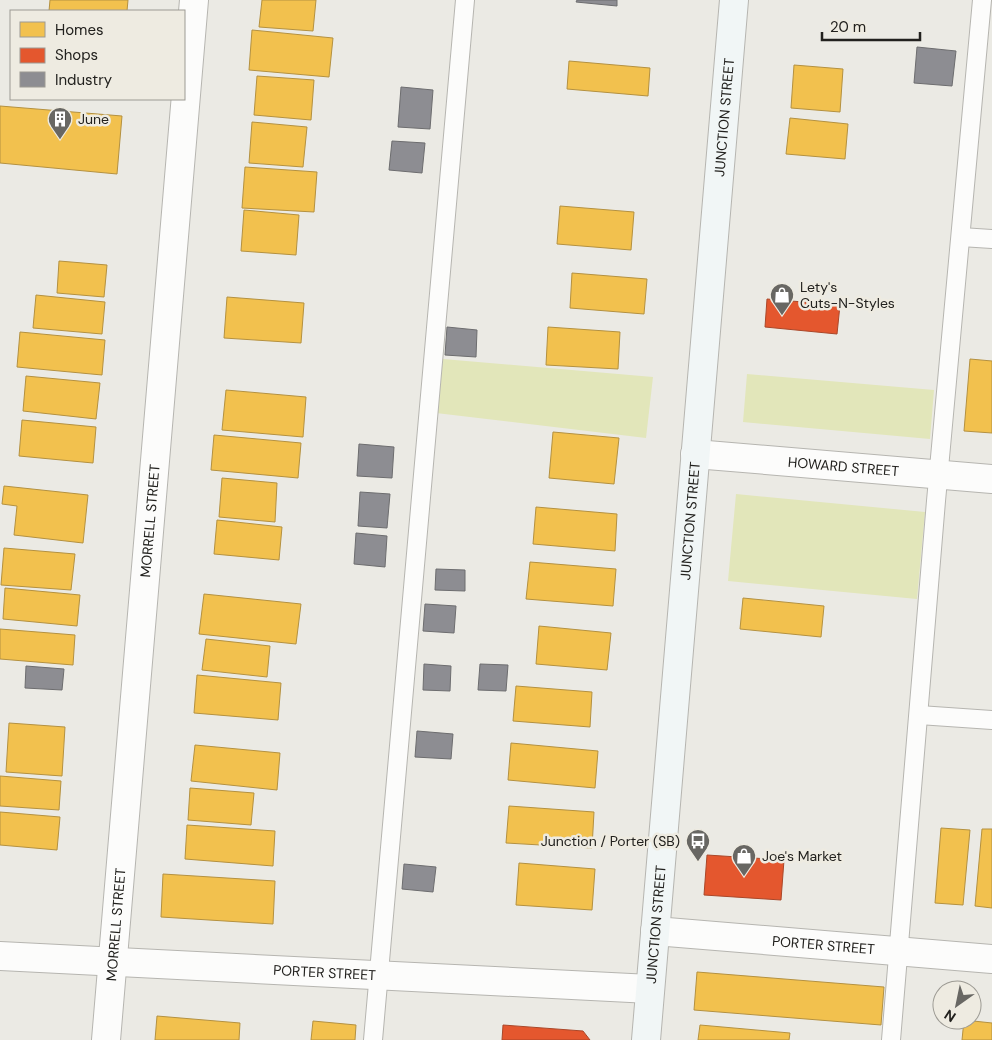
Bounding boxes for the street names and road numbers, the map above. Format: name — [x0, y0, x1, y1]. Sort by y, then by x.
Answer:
street label: JUNCTION STREET — [710, 57, 738, 177]
street label: HOWARD STREET — [787, 453, 900, 480]
street label: JUNCTION STREET — [676, 461, 704, 581]
street label: MORRELL STREET — [136, 463, 164, 578]
street label: JUNCTION STREET — [642, 864, 670, 984]
street label: MORRELL STREET — [102, 867, 130, 982]
street label: PORTER STREET — [771, 932, 876, 958]
street label: PORTER STREET — [273, 961, 377, 984]

